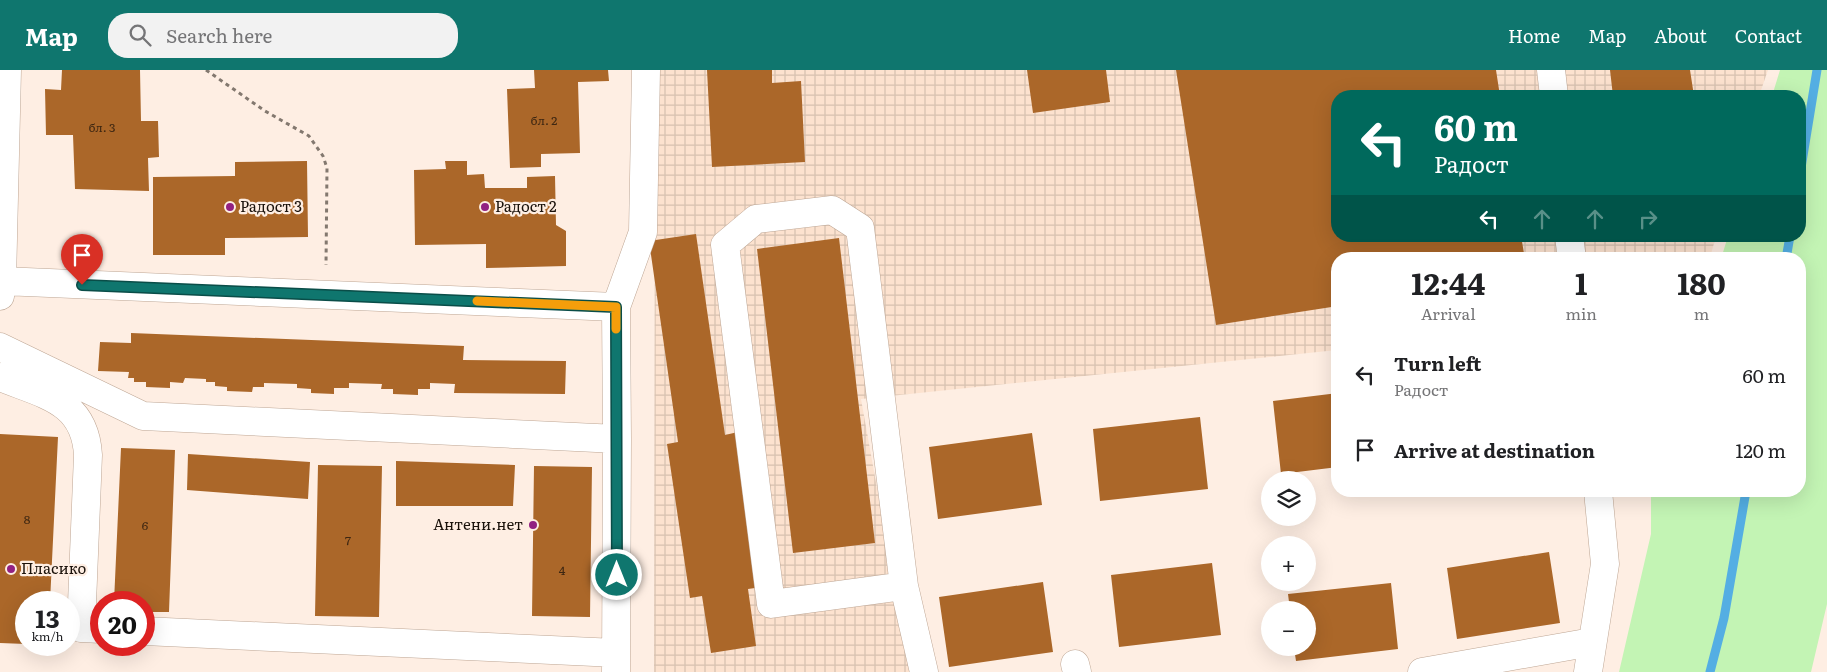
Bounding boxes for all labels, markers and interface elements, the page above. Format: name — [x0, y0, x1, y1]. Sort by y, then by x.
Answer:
search box — [108, 13, 458, 58]
text: Map — [25, 18, 78, 53]
icon: search — [126, 21, 154, 49]
text: Search here — [166, 21, 272, 49]
text: Home — [1508, 22, 1560, 49]
text: Map — [1588, 22, 1626, 49]
text: About — [1654, 22, 1707, 49]
text: Contact — [1735, 22, 1802, 49]
text: 60 m — [1434, 100, 1518, 152]
icon: left — [1351, 110, 1416, 175]
house number: бл. 2 — [531, 111, 557, 129]
house number: бл. 3 — [88, 118, 116, 136]
text: Радост — [1434, 147, 1509, 180]
place label: Радост 3 — [240, 194, 302, 217]
place label: Радост 2 — [495, 194, 557, 217]
marker: Радост 3 — [224, 201, 236, 213]
marker: Радост 2 — [479, 201, 491, 213]
icon: left — [1475, 205, 1503, 233]
icon: ahead — [1528, 205, 1556, 233]
icon: ahead — [1581, 205, 1609, 233]
icon: right — [1634, 205, 1662, 233]
pin — [61, 234, 103, 285]
icon: arrive — [68, 241, 96, 269]
text: 12:44 — [1411, 260, 1485, 304]
text: 1 — [1575, 260, 1587, 304]
text: 180 — [1677, 260, 1726, 304]
text: Arrival — [1421, 301, 1476, 325]
text: min — [1566, 301, 1597, 325]
text: m — [1694, 301, 1709, 325]
text: Turn left — [1394, 349, 1481, 377]
icon: left — [1351, 361, 1379, 389]
text: 60 m — [1743, 361, 1786, 389]
text: Радост — [1394, 377, 1448, 401]
icon: arrive — [1351, 436, 1379, 464]
text: Arrive at destination — [1394, 436, 1595, 464]
text: 120 m — [1735, 436, 1786, 464]
map controls — [1261, 471, 1316, 656]
button: layers — [1261, 471, 1316, 526]
house number: 8 — [24, 510, 31, 528]
place label: Антени.нет — [433, 512, 523, 535]
house number: 6 — [142, 516, 149, 534]
marker: Антени.нет — [527, 519, 539, 531]
house number: 7 — [345, 531, 351, 549]
button: + — [1261, 536, 1316, 591]
position arrow — [590, 548, 642, 600]
place label: Пласико — [21, 556, 86, 579]
house number: 4 — [559, 561, 566, 579]
marker: Пласико — [5, 563, 17, 575]
speed limit sign: 20 — [90, 591, 155, 656]
text: 13 — [35, 599, 60, 636]
button: − — [1261, 601, 1316, 656]
text: km/h — [32, 627, 63, 645]

